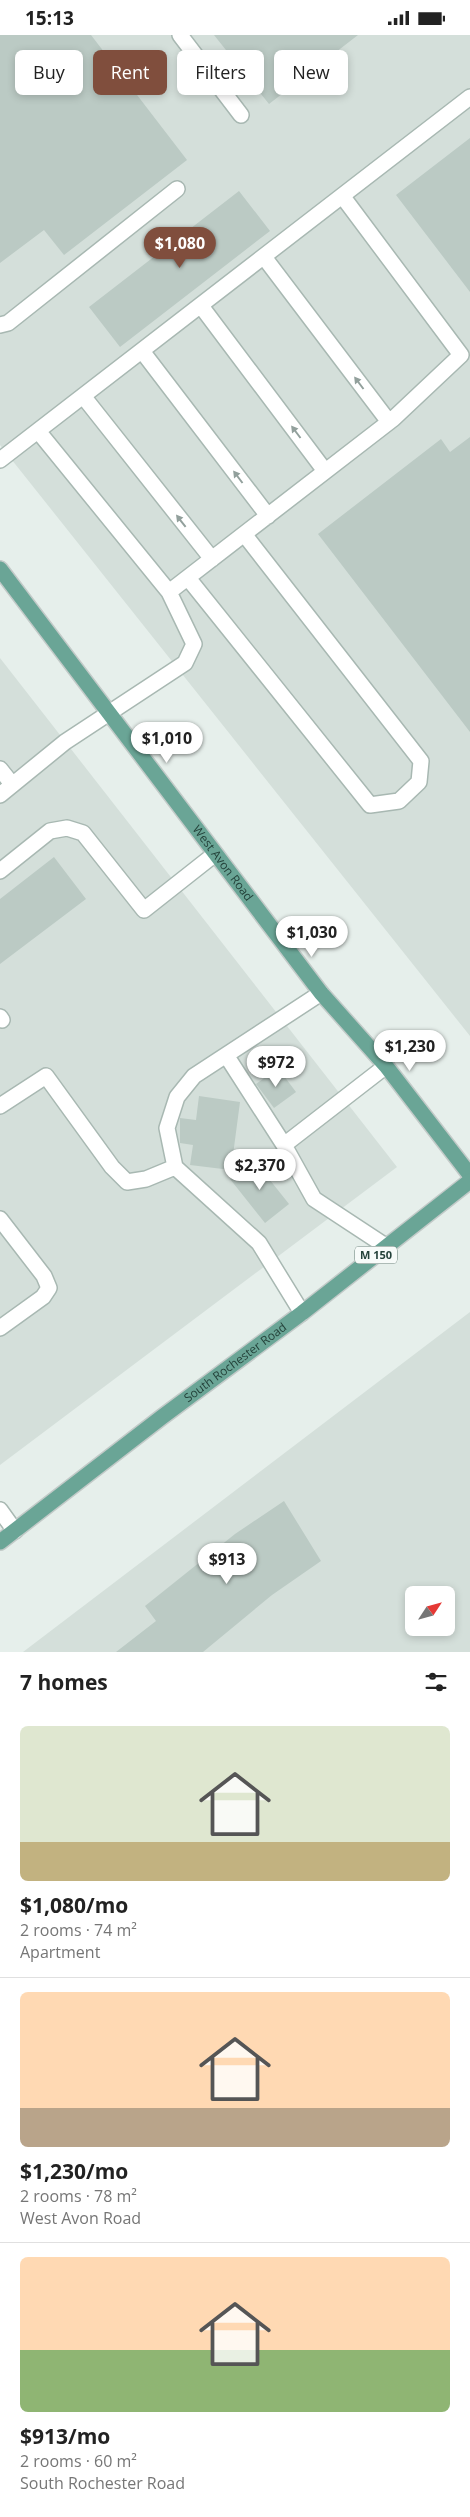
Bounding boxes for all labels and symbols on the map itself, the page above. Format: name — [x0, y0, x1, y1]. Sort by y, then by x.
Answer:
pin: $1,080 — [139, 227, 221, 269]
one-way arrow — [354, 377, 365, 390]
one-way arrow — [291, 425, 301, 439]
one-way arrow — [233, 471, 244, 484]
one-way arrow — [176, 515, 187, 528]
pin: $1,010 — [126, 721, 208, 764]
street label: West Avon Road — [189, 822, 257, 904]
pin: $1,030 — [271, 915, 353, 958]
pin: $1,230 — [369, 1029, 451, 1072]
pin: $972 — [246, 1045, 306, 1088]
pin: $2,370 — [219, 1149, 301, 1191]
road number: M 150 — [355, 1247, 397, 1263]
street label: South Rochester Road — [180, 1318, 290, 1406]
pin: $913 — [197, 1543, 257, 1585]
north arrow — [405, 1586, 455, 1636]

